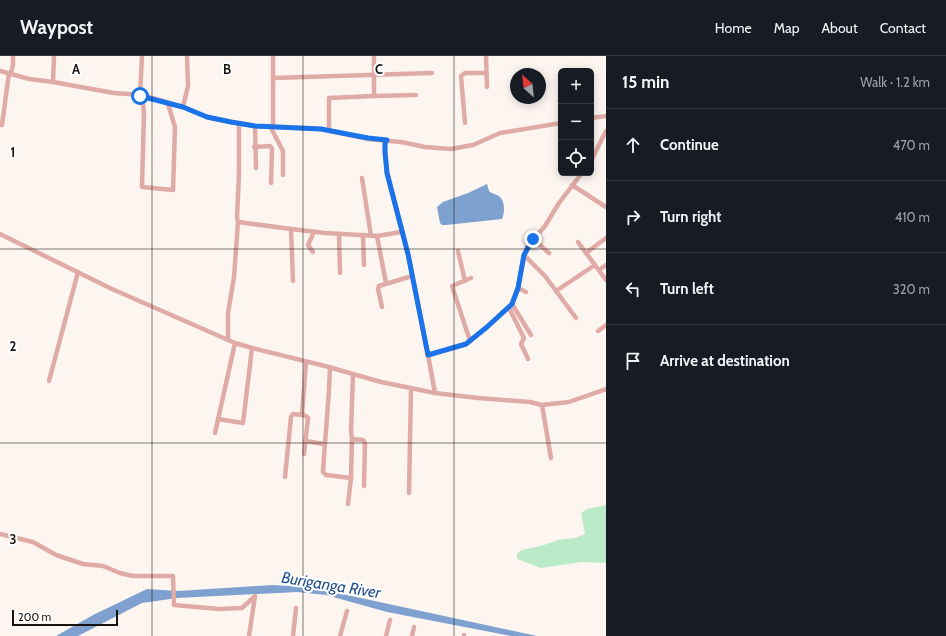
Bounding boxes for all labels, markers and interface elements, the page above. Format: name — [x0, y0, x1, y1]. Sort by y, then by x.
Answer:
text: Waypost — [20, 16, 93, 39]
text: Home — [715, 19, 752, 37]
text: Map — [774, 19, 799, 37]
text: About — [821, 19, 858, 37]
text: Contact — [880, 19, 926, 37]
text: A — [72, 61, 81, 77]
text: B — [223, 61, 231, 77]
text: C — [375, 61, 383, 77]
north arrow — [510, 68, 546, 104]
map controls — [558, 68, 594, 176]
button: + — [558, 68, 594, 104]
text: 15 min — [622, 72, 669, 92]
text: Walk · 1.2 km — [860, 74, 930, 90]
route start — [131, 87, 149, 105]
button: − — [558, 104, 594, 140]
icon: ahead — [622, 134, 644, 156]
text: Continue — [660, 136, 719, 154]
text: 470 m — [893, 137, 930, 153]
button: locate — [558, 140, 594, 176]
text: 1 — [11, 144, 15, 160]
icon: right — [622, 206, 644, 228]
text: Turn right — [660, 208, 721, 226]
text: 410 m — [895, 209, 930, 225]
route end — [524, 230, 542, 248]
icon: left — [622, 278, 644, 300]
text: Turn left — [660, 280, 714, 298]
text: 320 m — [893, 281, 930, 297]
text: 2 — [10, 338, 17, 354]
icon: arrive — [622, 350, 644, 372]
text: Arrive at destination — [660, 352, 790, 370]
text: 3 — [9, 531, 17, 547]
water label: Buriganga River — [280, 568, 383, 602]
scale bar — [12, 608, 118, 627]
text: 200 m — [18, 610, 51, 624]

